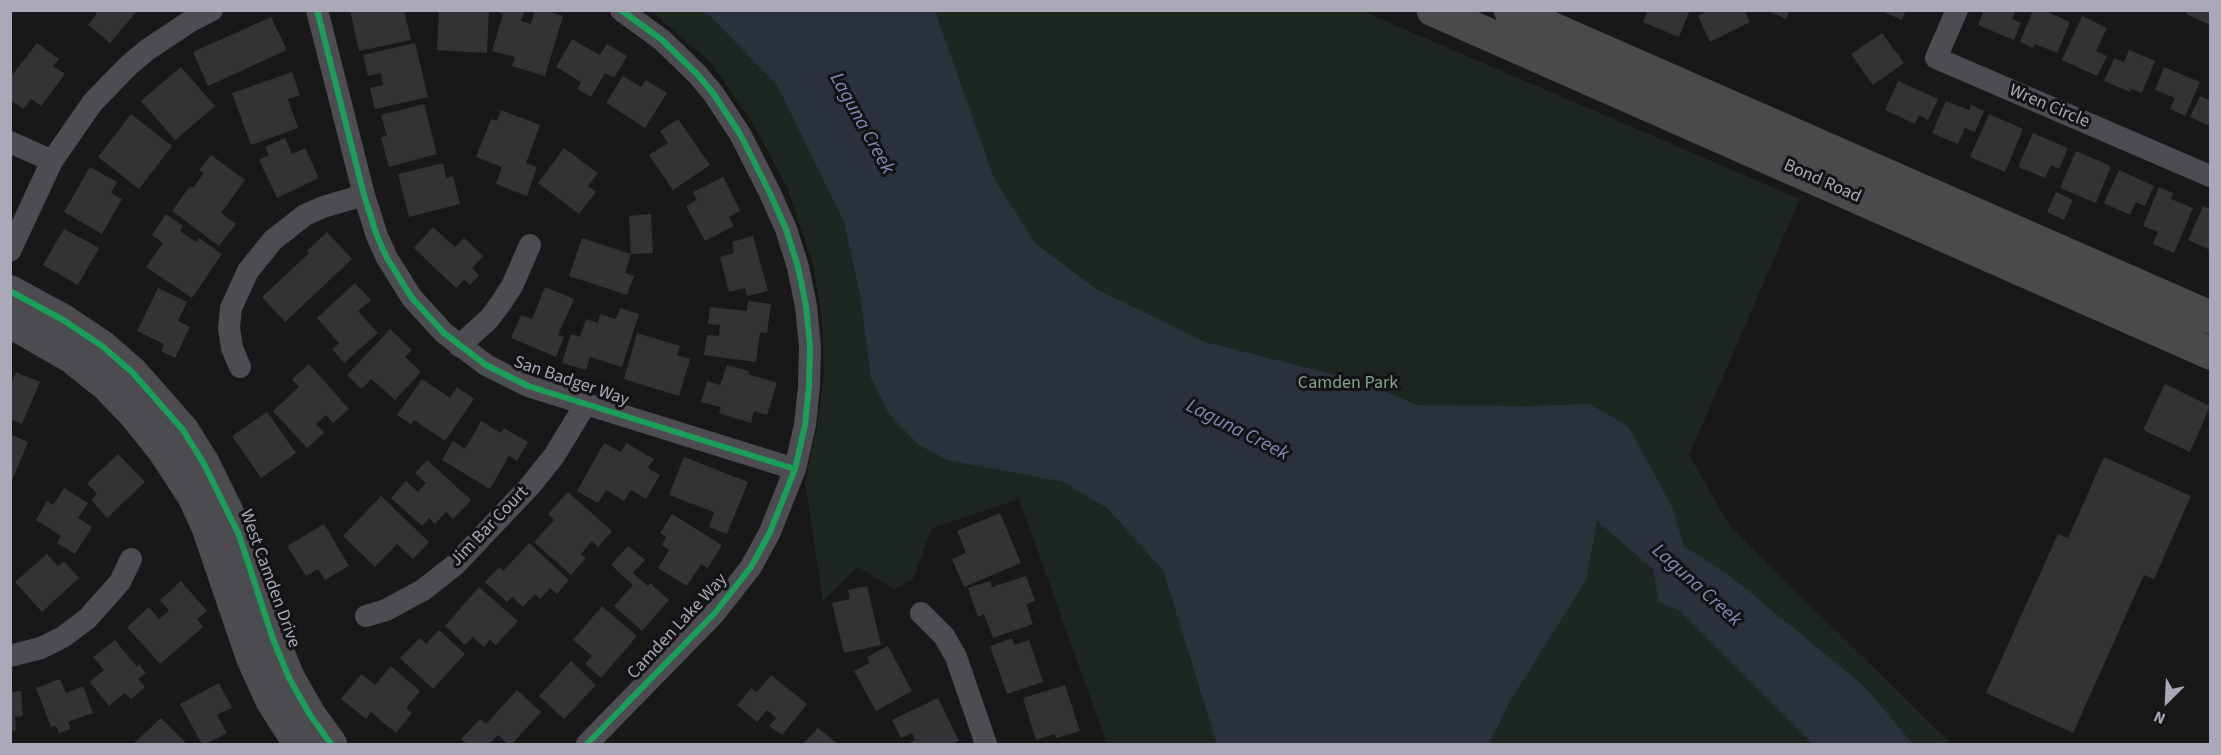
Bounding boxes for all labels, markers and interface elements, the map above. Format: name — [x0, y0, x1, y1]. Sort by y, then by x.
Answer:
water label: Laguna Creek — [823, 69, 899, 179]
street label: Wren Circle — [2006, 80, 2092, 134]
street label: Bond Road — [1780, 155, 1864, 209]
street label: San Badger Way — [510, 352, 632, 412]
park label: Camden Park — [1298, 373, 1398, 395]
water label: Laguna Creek — [1182, 395, 1292, 467]
street label: Jim Bar Court — [446, 482, 534, 572]
street label: West Camden Drive — [234, 507, 304, 651]
water label: Laguna Creek — [1646, 540, 1746, 632]
street label: Camden Lake Way — [623, 570, 733, 684]
north arrow — [2137, 671, 2197, 731]
text: N — [2150, 705, 2169, 730]

